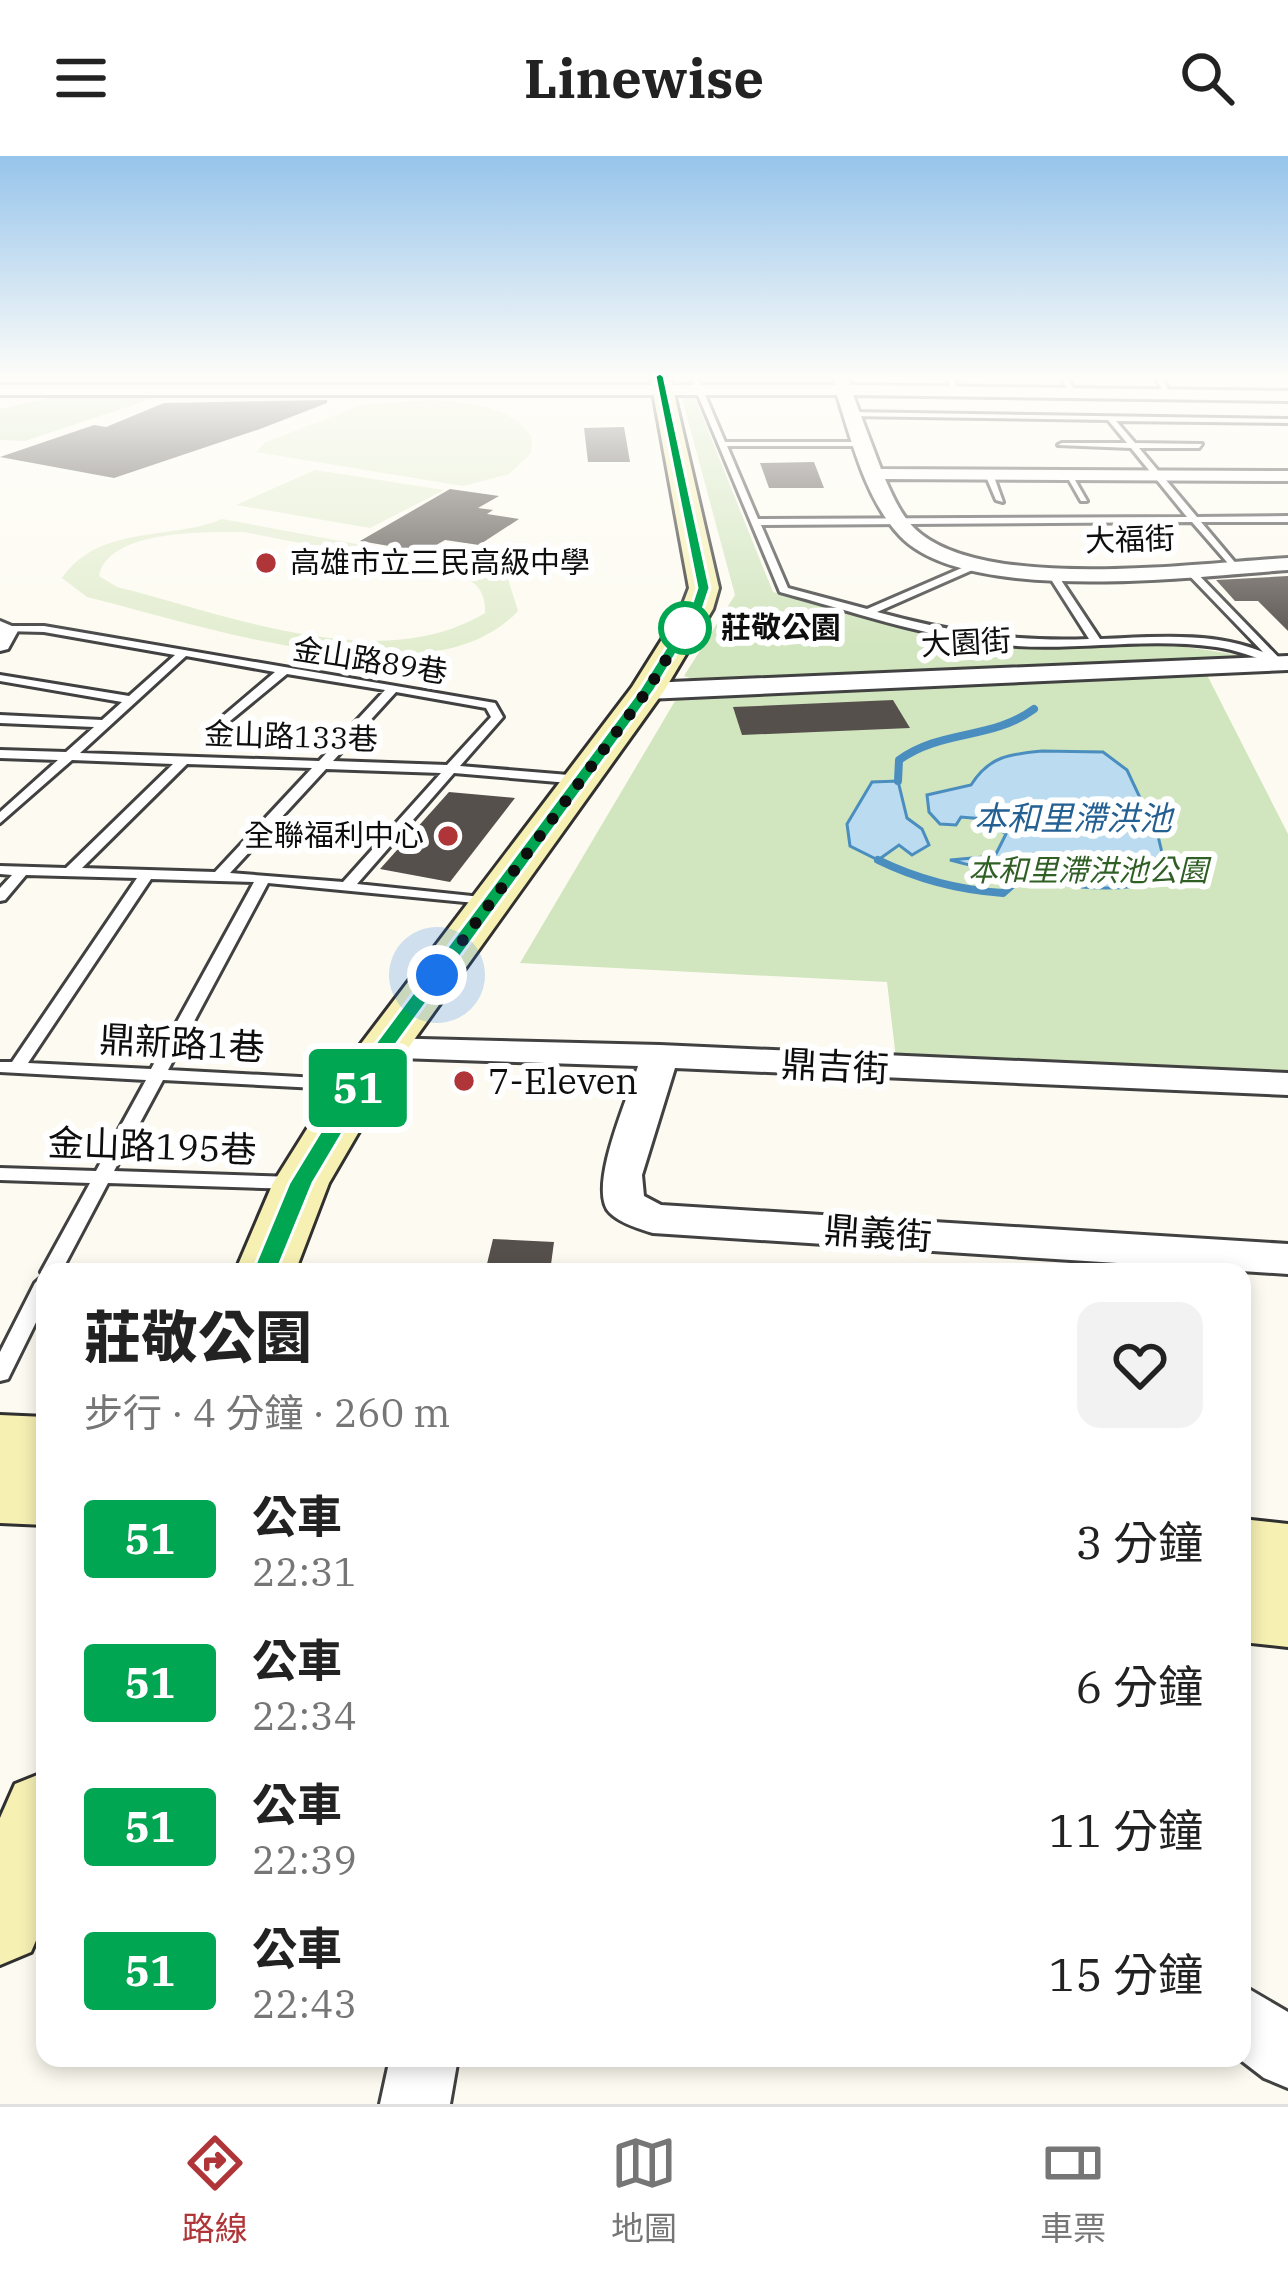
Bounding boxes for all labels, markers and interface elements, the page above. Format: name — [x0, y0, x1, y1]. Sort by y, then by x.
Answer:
text: Linewise — [524, 43, 764, 113]
icon: menu — [48, 45, 114, 111]
icon: search — [1174, 45, 1240, 111]
street label: 大福街 — [1084, 517, 1176, 560]
place label: 高雄市立三民高級中學 — [290, 542, 590, 581]
marker: 高雄市立三民高級中學 — [253, 550, 279, 576]
marker: 莊敬公園 — [660, 603, 710, 653]
place label: 莊敬公園 — [721, 607, 841, 646]
street label: 大園街 — [920, 620, 1012, 663]
street label: 金山路89巷 — [290, 628, 450, 691]
street label: 金山路133巷 — [203, 713, 379, 758]
water label: 本和里滯洪池 — [974, 796, 1175, 839]
place label: 全聯福利中心 — [244, 815, 424, 854]
marker: 全聯福利中心 — [435, 823, 461, 849]
park label: 本和里滯洪池公園 — [968, 850, 1212, 889]
your location — [407, 945, 467, 1005]
street label: 鼎新路1巷 — [98, 1015, 266, 1070]
street label: 鼎吉街 — [780, 1039, 890, 1092]
line badge: 51 — [304, 1049, 412, 1127]
place label: 7-Eleven — [488, 1057, 638, 1104]
text: 51 — [333, 1060, 383, 1115]
marker: 7-Eleven — [451, 1068, 477, 1094]
street label: 金山路195巷 — [47, 1118, 257, 1173]
street label: 鼎義街 — [823, 1205, 934, 1260]
text: 莊敬公園 — [84, 1300, 312, 1374]
button: heart — [1077, 1302, 1203, 1428]
text: 步行 · 4 分鐘 · 260 m — [84, 1387, 450, 1438]
text: 公車 — [252, 1487, 342, 1545]
text: 51 — [125, 1511, 175, 1566]
text: 3 分鐘 — [1076, 1513, 1203, 1571]
text: 22:31 — [252, 1546, 357, 1597]
text: 公車 — [252, 1631, 342, 1689]
text: 51 — [125, 1655, 175, 1710]
text: 6 分鐘 — [1076, 1657, 1203, 1715]
text: 22:34 — [252, 1690, 357, 1741]
text: 公車 — [252, 1775, 342, 1833]
text: 51 — [125, 1799, 175, 1854]
text: 11 分鐘 — [1049, 1801, 1203, 1859]
text: 22:39 — [252, 1834, 357, 1885]
text: 公車 — [252, 1919, 342, 1977]
text: 51 — [125, 1943, 175, 1998]
text: 15 分鐘 — [1049, 1945, 1203, 2003]
text: 22:43 — [252, 1978, 357, 2029]
tab: 路線 — [182, 2130, 248, 2250]
tab: 地圖 — [611, 2130, 677, 2250]
tab: 車票 — [1040, 2130, 1106, 2250]

